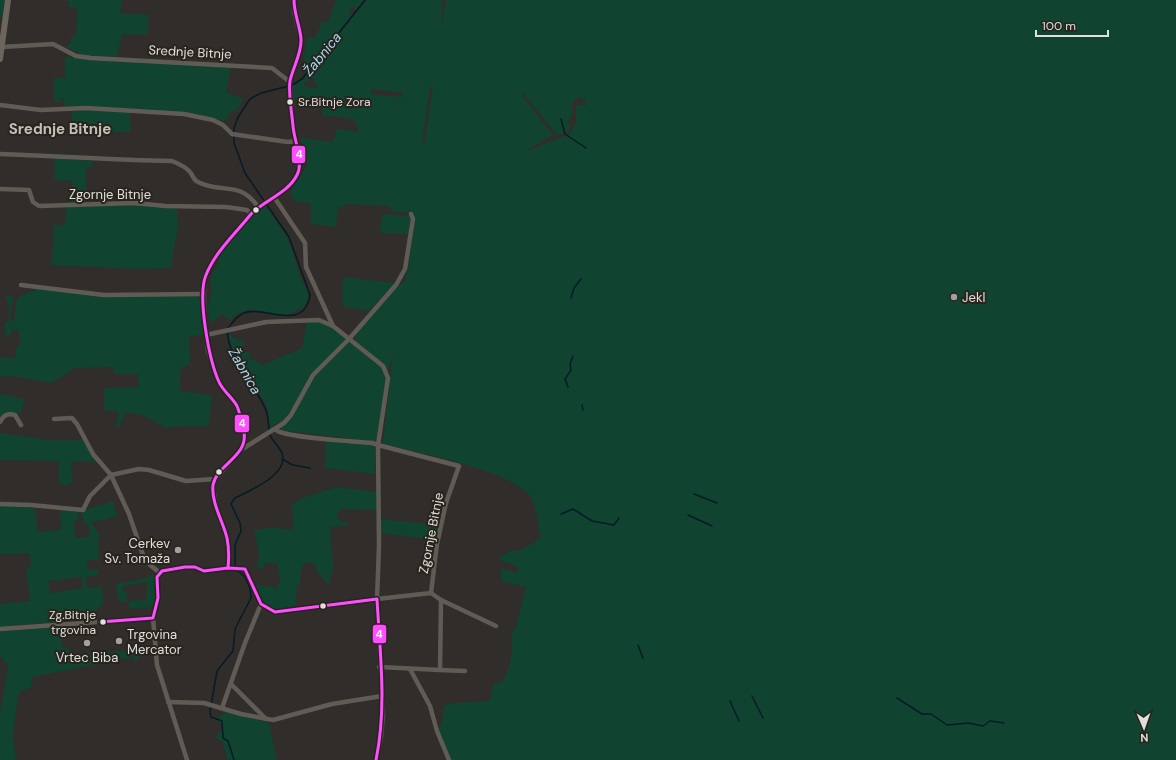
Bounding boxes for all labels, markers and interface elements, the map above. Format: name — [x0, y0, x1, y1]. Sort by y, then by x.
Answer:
scale bar — [1036, 12, 1108, 38]
text: 100 m — [1042, 18, 1076, 34]
water label: Žabnica — [299, 28, 345, 80]
street label: Srednje Bitnje — [148, 41, 232, 63]
place label: Sr.Bitnje Zora — [298, 94, 371, 110]
marker: Sr.Bitnje Zora — [285, 97, 295, 107]
district label: Srednje Bitnje — [9, 119, 111, 139]
line badge: 4 — [291, 145, 306, 164]
text: 4 — [295, 147, 303, 161]
street label: Zgornje Bitnje — [69, 186, 151, 203]
unlabelled marker — [251, 205, 261, 215]
place label: Jekl — [962, 289, 985, 306]
marker: Jekl — [949, 292, 959, 302]
water label: Žabnica — [224, 344, 266, 398]
line badge: 4 — [234, 414, 250, 433]
text: 4 — [238, 416, 246, 430]
unlabelled marker — [214, 467, 224, 477]
street label: Zgornje Bitnje — [415, 491, 447, 575]
place label: Cerkev Sv. Tomaža — [105, 535, 170, 567]
marker: Cerkev Sv. Tomaža — [173, 545, 183, 555]
unlabelled marker — [318, 601, 328, 611]
place label: Zg.Bitnje trgovina — [49, 607, 96, 638]
marker: Zg.Bitnje trgovina — [98, 617, 108, 627]
line badge: 4 — [372, 624, 387, 644]
place label: Trgovina Mercator — [127, 626, 182, 658]
text: 4 — [375, 627, 383, 641]
marker: Trgovina Mercator — [114, 636, 124, 646]
marker: Vrtec Biba — [82, 638, 92, 648]
place label: Vrtec Biba — [56, 649, 118, 666]
north arrow — [1124, 708, 1164, 748]
text: N — [1140, 731, 1149, 745]

